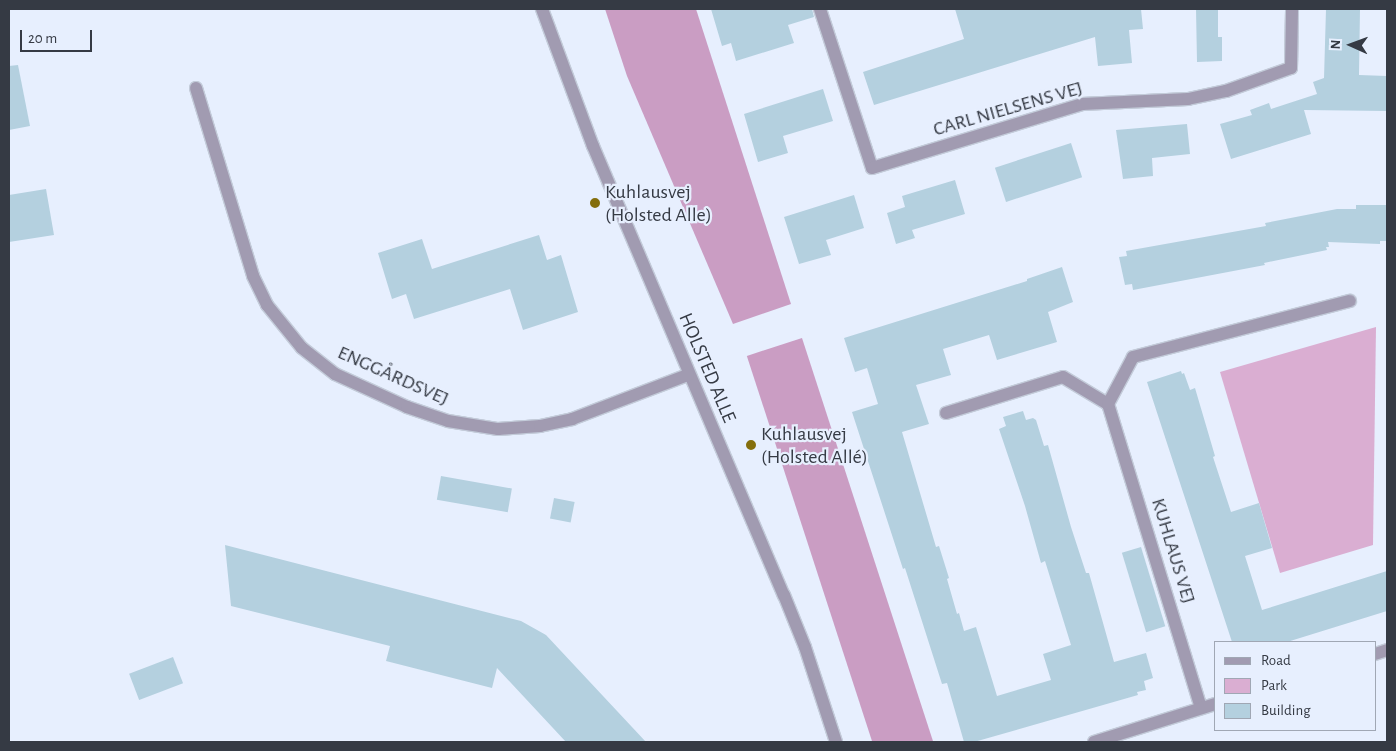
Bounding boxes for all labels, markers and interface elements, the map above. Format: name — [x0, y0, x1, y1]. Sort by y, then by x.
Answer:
scale bar — [22, 20, 95, 52]
north arrow — [1326, 20, 1376, 70]
text: 20 m — [28, 31, 57, 46]
text: N — [1329, 39, 1343, 50]
street label: CARL NIELSENS VEJ — [931, 76, 1085, 142]
place label: Kuhlausvej (Holsted Alle) — [605, 180, 712, 227]
marker: Kuhlausvej (Holsted Alle) — [589, 197, 601, 209]
street label: HOLSTED ALLE — [673, 309, 741, 427]
street label: ENGGÅRDSVEJ — [334, 341, 452, 411]
place label: Kuhlausvej (Holsted Allé) — [761, 422, 868, 469]
marker: Kuhlausvej (Holsted Allé) — [745, 439, 757, 451]
street label: KUHLAUS VEJ — [1146, 495, 1200, 607]
legend — [1214, 641, 1376, 731]
text: Road — [1261, 653, 1291, 668]
text: Park — [1261, 678, 1287, 693]
text: Building — [1261, 703, 1311, 718]

